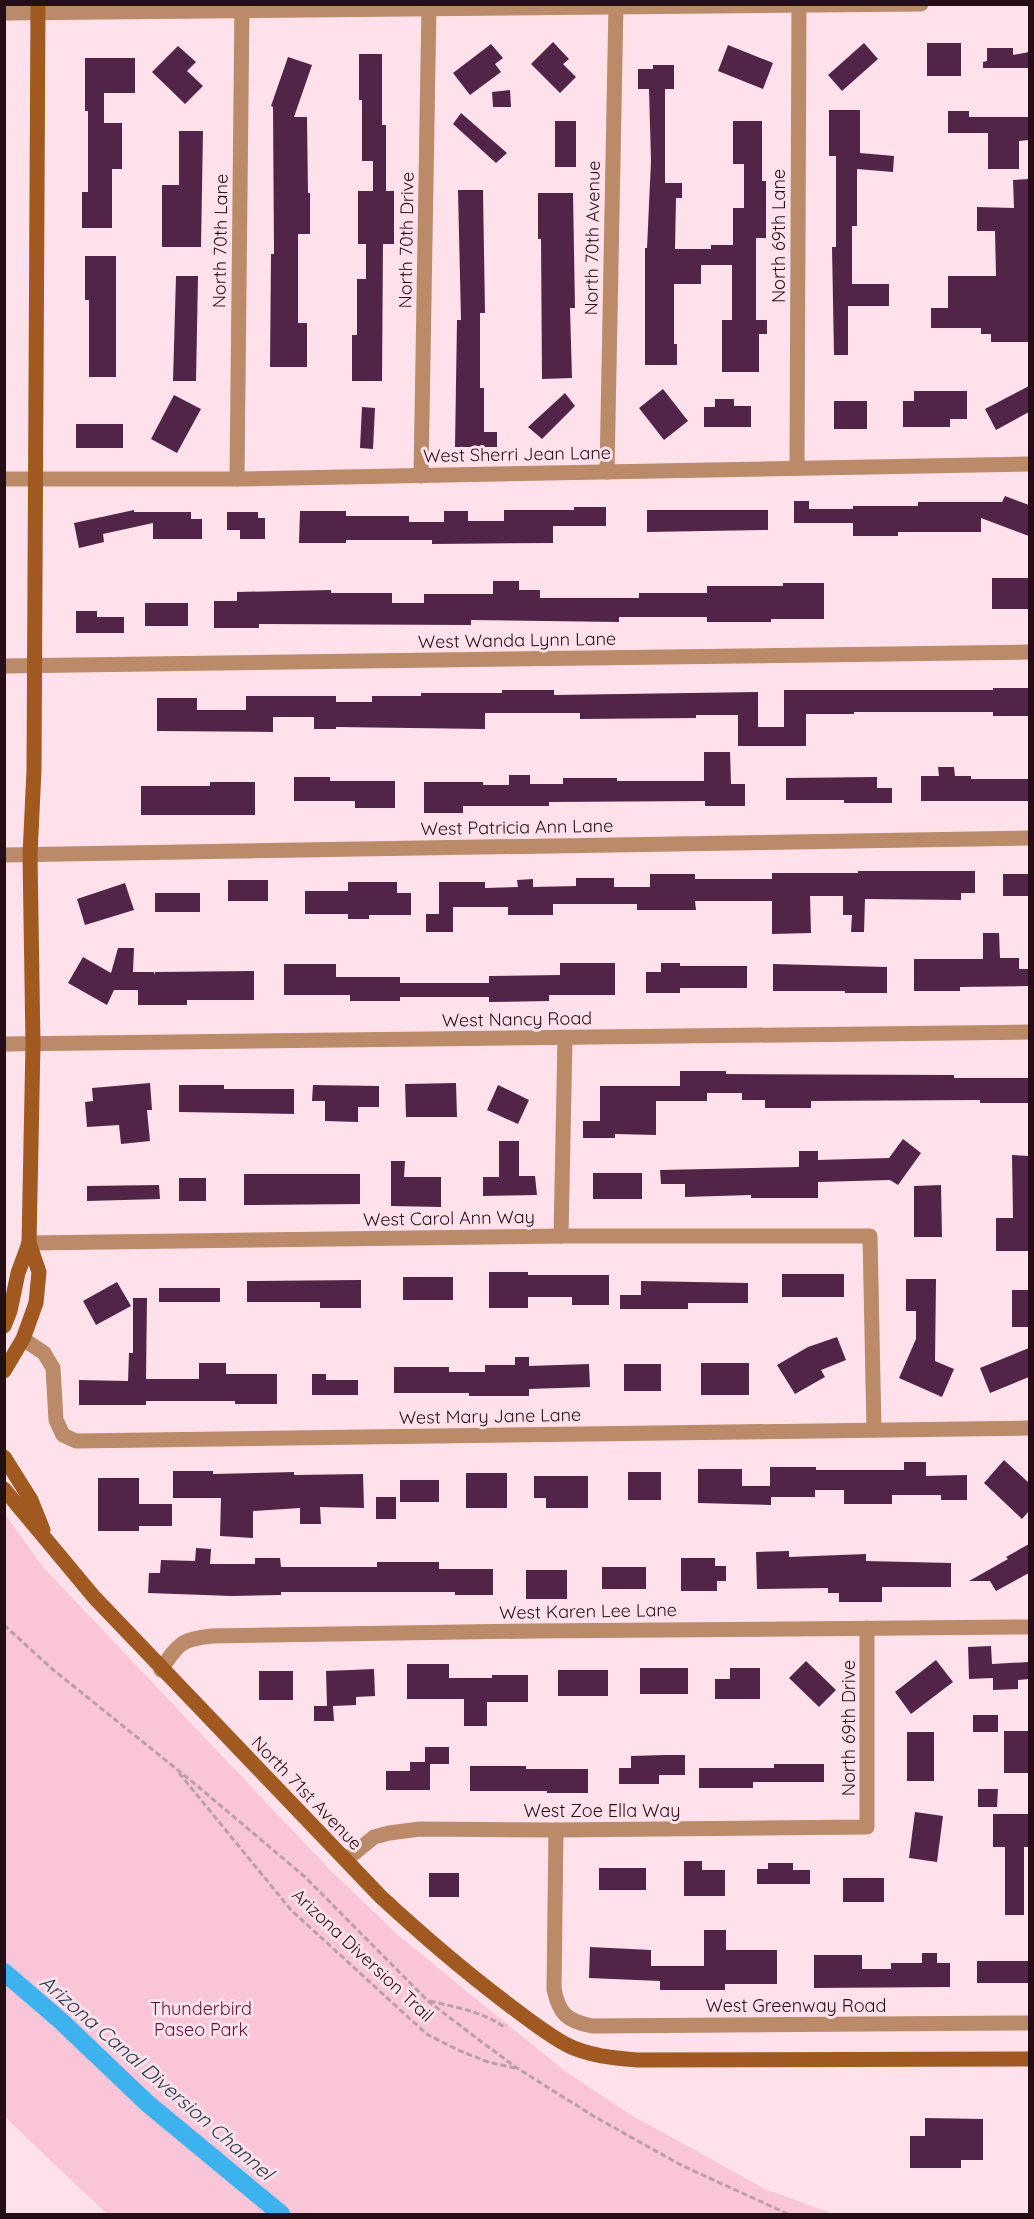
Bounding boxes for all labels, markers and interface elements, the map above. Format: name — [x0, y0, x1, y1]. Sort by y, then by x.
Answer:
street label: North 70th Avenue — [579, 160, 605, 316]
street label: North 69th Lane — [767, 169, 790, 303]
street label: North 70th Drive — [393, 171, 419, 309]
street label: North 70th Lane — [207, 174, 233, 308]
street label: West Sherri Jean Lane — [423, 441, 611, 467]
street label: West Wanda Lynn Lane — [418, 627, 616, 653]
street label: West Patricia Ann Lane — [421, 814, 613, 840]
street label: West Nancy Road — [442, 1006, 592, 1032]
street label: West Carol Ann Way — [363, 1205, 535, 1231]
street label: West Mary Jane Lane — [399, 1403, 581, 1429]
street label: West Karen Lee Lane — [499, 1598, 677, 1624]
street label: North 69th Drive — [837, 1660, 860, 1796]
street label: North 71st Avenue — [247, 1731, 367, 1855]
street label: West Zoe Ella Way — [524, 1799, 680, 1822]
street label: Arizona Diversion Trail — [287, 1883, 439, 2027]
water label: Arizona Canal Diversion Channel — [35, 1969, 281, 2187]
street label: West Greenway Road — [706, 1994, 886, 2017]
park label: Thunderbird Paseo Park — [150, 1997, 252, 2041]

